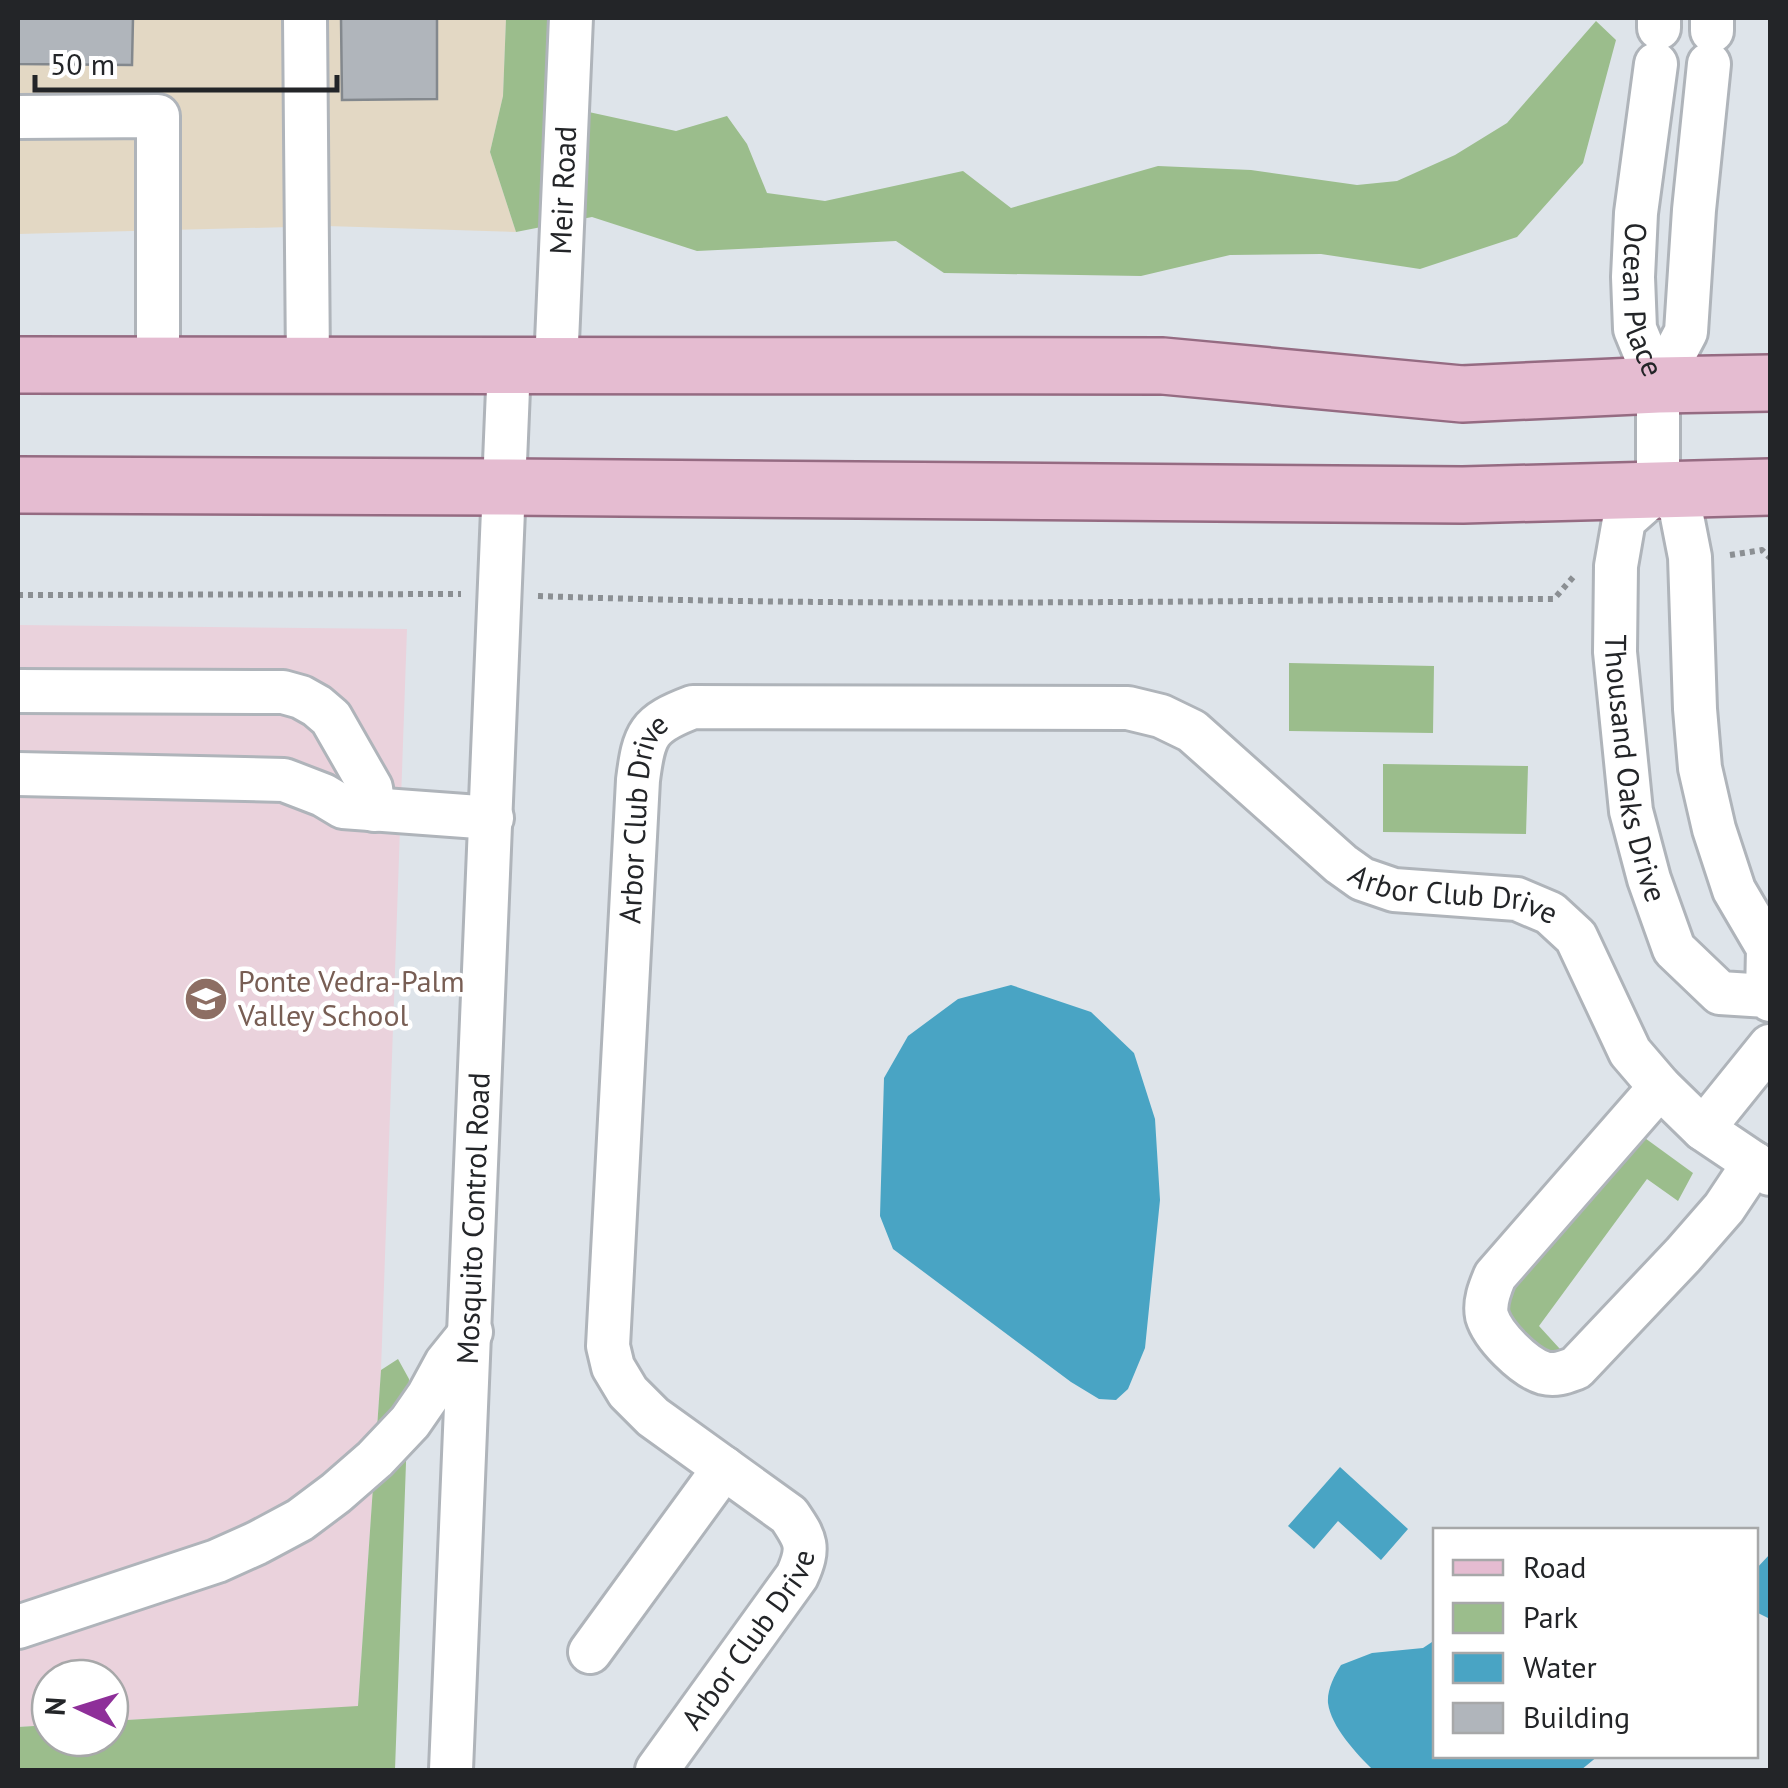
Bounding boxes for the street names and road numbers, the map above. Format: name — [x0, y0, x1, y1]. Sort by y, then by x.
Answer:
street label: Meir Road — [540, 125, 584, 255]
street label: Ocean Place — [1615, 222, 1673, 382]
street label: Thousand Oaks Drive — [1597, 634, 1677, 907]
street label: Arbor Club Drive — [609, 704, 675, 925]
street label: Arbor Club Drive — [1341, 855, 1564, 932]
street label: Mosquito Control Road — [447, 1072, 498, 1365]
street label: Arbor Club Drive — [672, 1546, 823, 1737]

